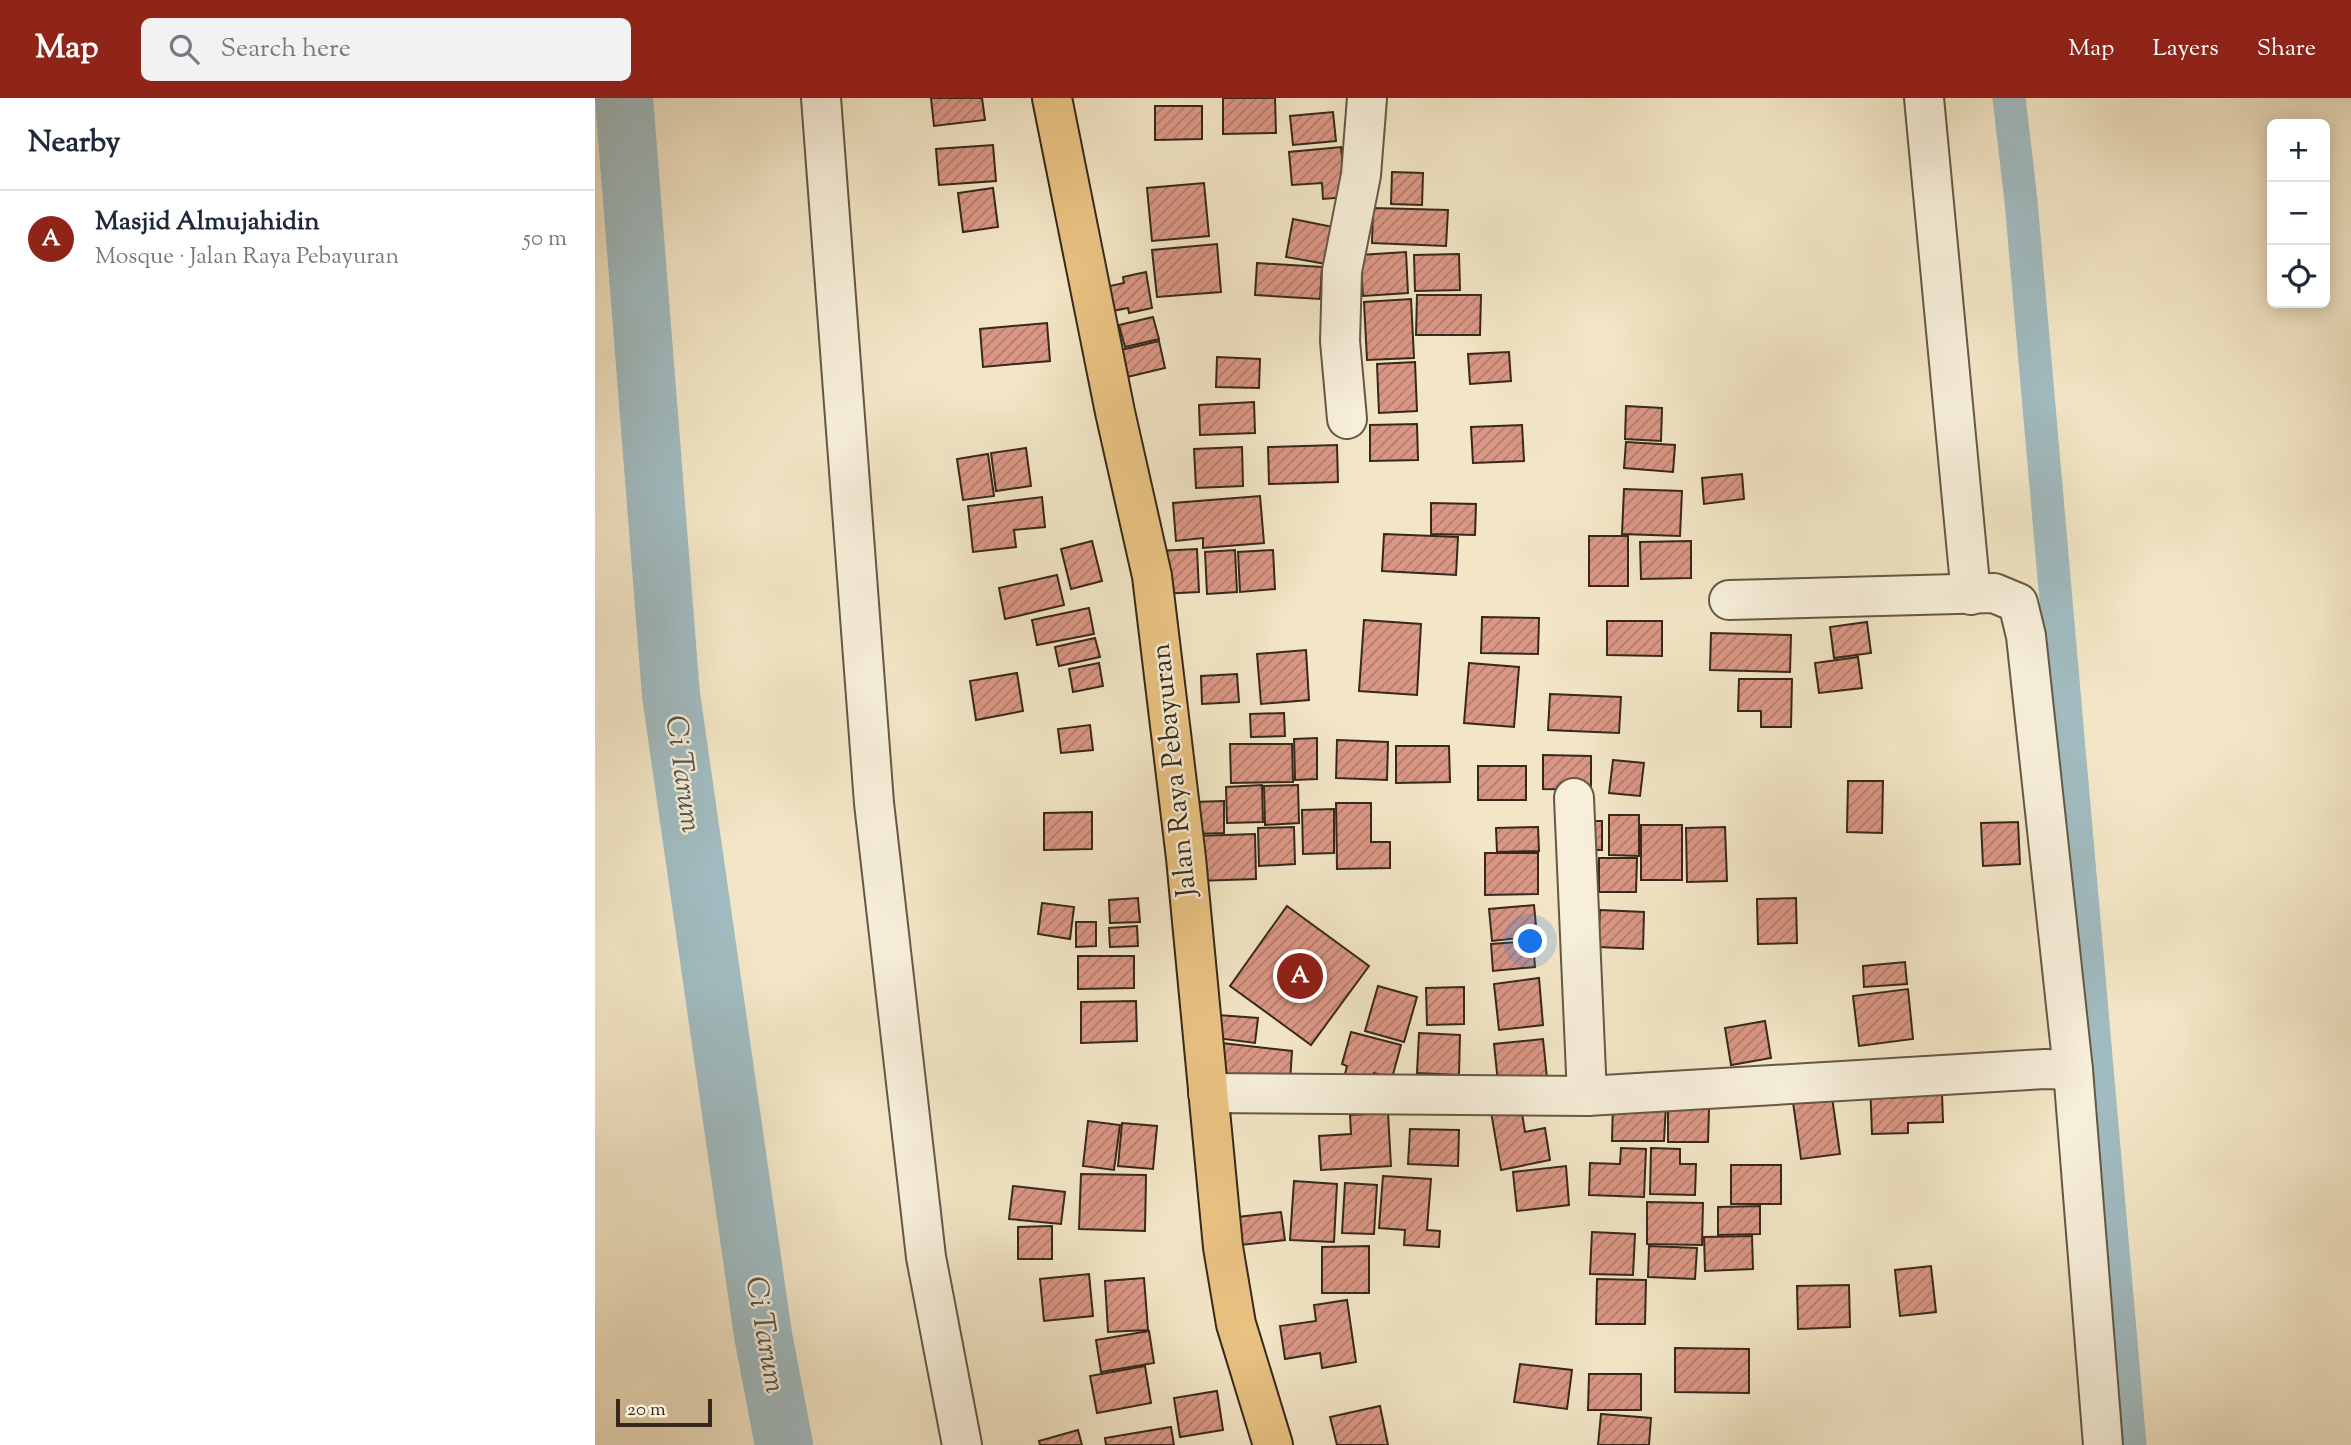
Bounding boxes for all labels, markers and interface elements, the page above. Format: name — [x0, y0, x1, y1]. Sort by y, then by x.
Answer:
search box — [141, 18, 631, 81]
text: Map — [35, 25, 99, 73]
icon: search — [165, 30, 203, 68]
text: Search here — [221, 31, 351, 68]
text: Map — [2068, 32, 2114, 66]
text: Layers — [2152, 32, 2219, 66]
text: Share — [2257, 32, 2316, 66]
map controls — [2267, 119, 2330, 308]
button: + — [2267, 119, 2330, 182]
text: Nearby — [28, 122, 120, 165]
button: − — [2267, 182, 2330, 245]
text: Masjid Almujahidin — [95, 204, 320, 241]
text: A — [42, 223, 60, 256]
text: 50 m — [523, 223, 567, 256]
text: Mosque · Jalan Raya Pebayuran — [95, 241, 399, 274]
button: locate — [2267, 245, 2330, 308]
street label: Jalan Raya Pebayuran — [1142, 641, 1208, 901]
water label: Ci Tarum — [653, 713, 711, 835]
your location — [1513, 924, 1547, 958]
pin: A — [1277, 950, 1323, 1002]
water label: Ci Tarum — [733, 1273, 795, 1397]
scale bar — [616, 1396, 712, 1428]
text: 20 m — [627, 1397, 666, 1424]

